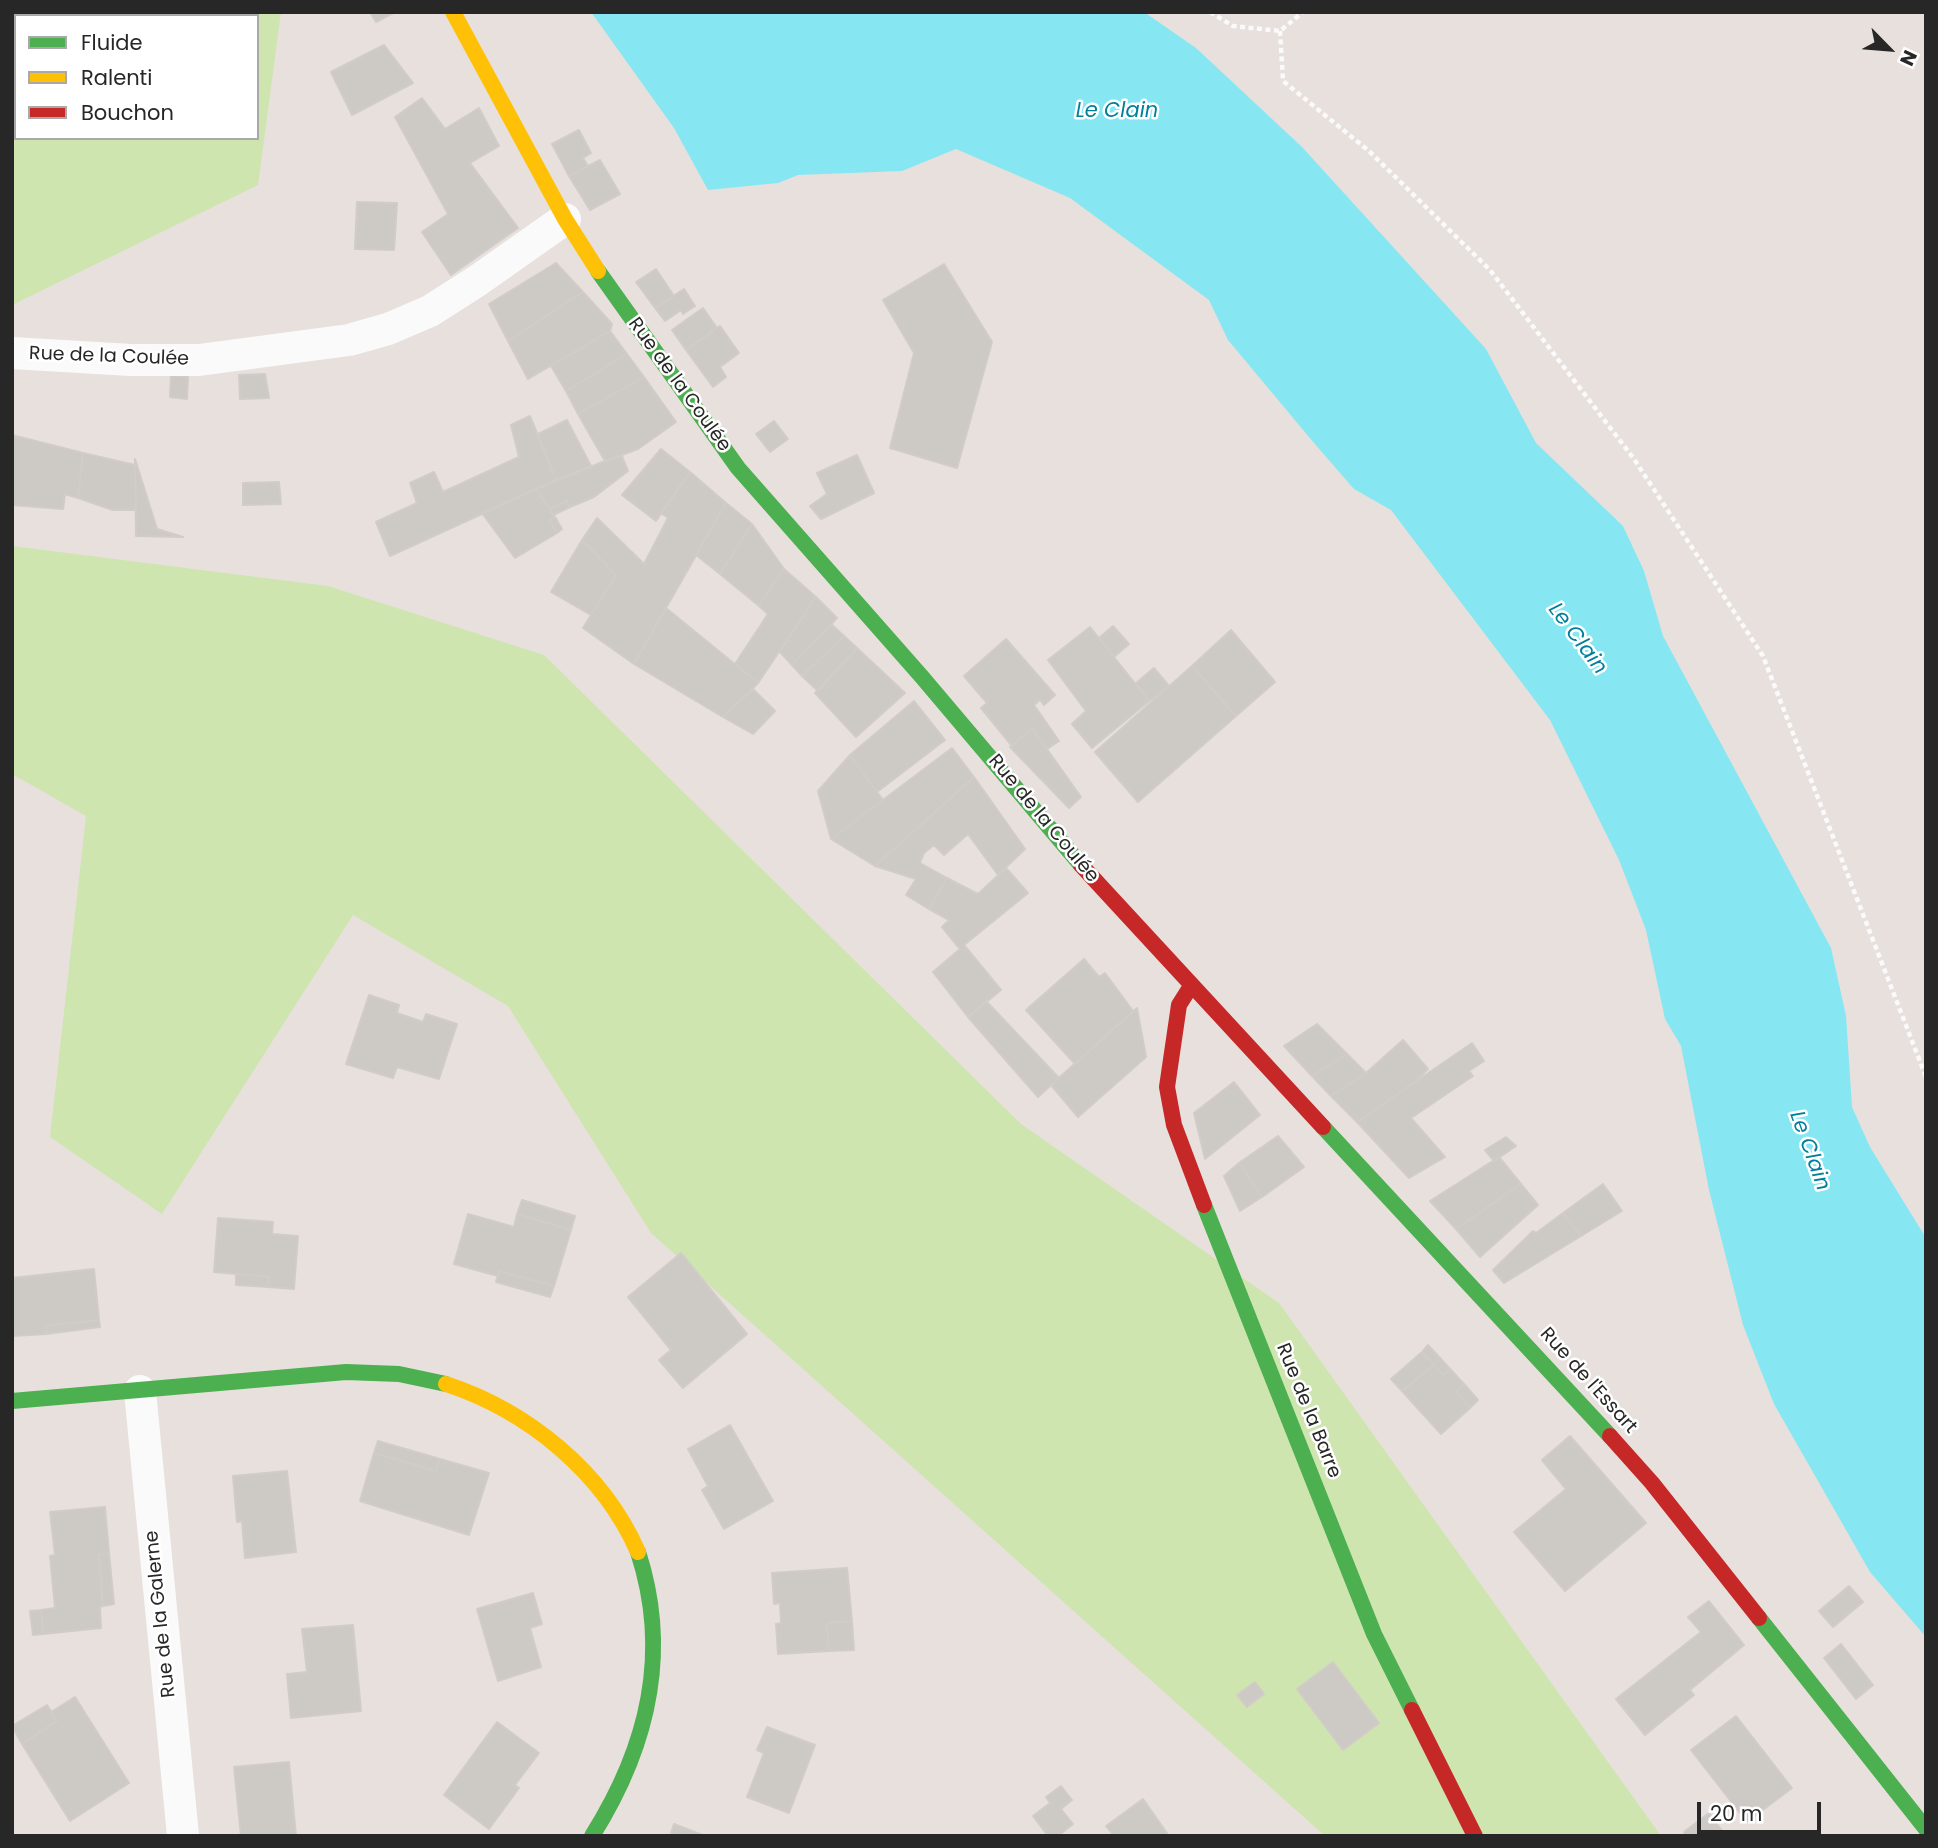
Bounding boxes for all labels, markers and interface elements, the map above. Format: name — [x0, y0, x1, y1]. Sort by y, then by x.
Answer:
legend — [14, 14, 259, 140]
north arrow — [1854, 14, 1924, 84]
text: Fluide — [81, 28, 143, 57]
text: N — [1893, 46, 1924, 70]
text: Ralenti — [81, 63, 152, 92]
text: Bouchon — [81, 98, 174, 127]
water label: Le Clain — [1076, 99, 1158, 125]
street label: Rue de la Coulée — [623, 314, 735, 456]
street label: Rue de la Coulée — [29, 343, 189, 371]
water label: Le Clain — [1542, 598, 1612, 680]
street label: Rue de la Coulée — [983, 750, 1103, 888]
water label: Le Clain — [1783, 1108, 1835, 1194]
street label: Rue de l'Essart — [1535, 1323, 1641, 1439]
street label: Rue de la Barre — [1271, 1340, 1345, 1482]
street label: Rue de la Galerne — [141, 1529, 181, 1699]
scale bar — [1700, 1788, 1824, 1832]
text: 20 m — [1710, 1799, 1763, 1828]

